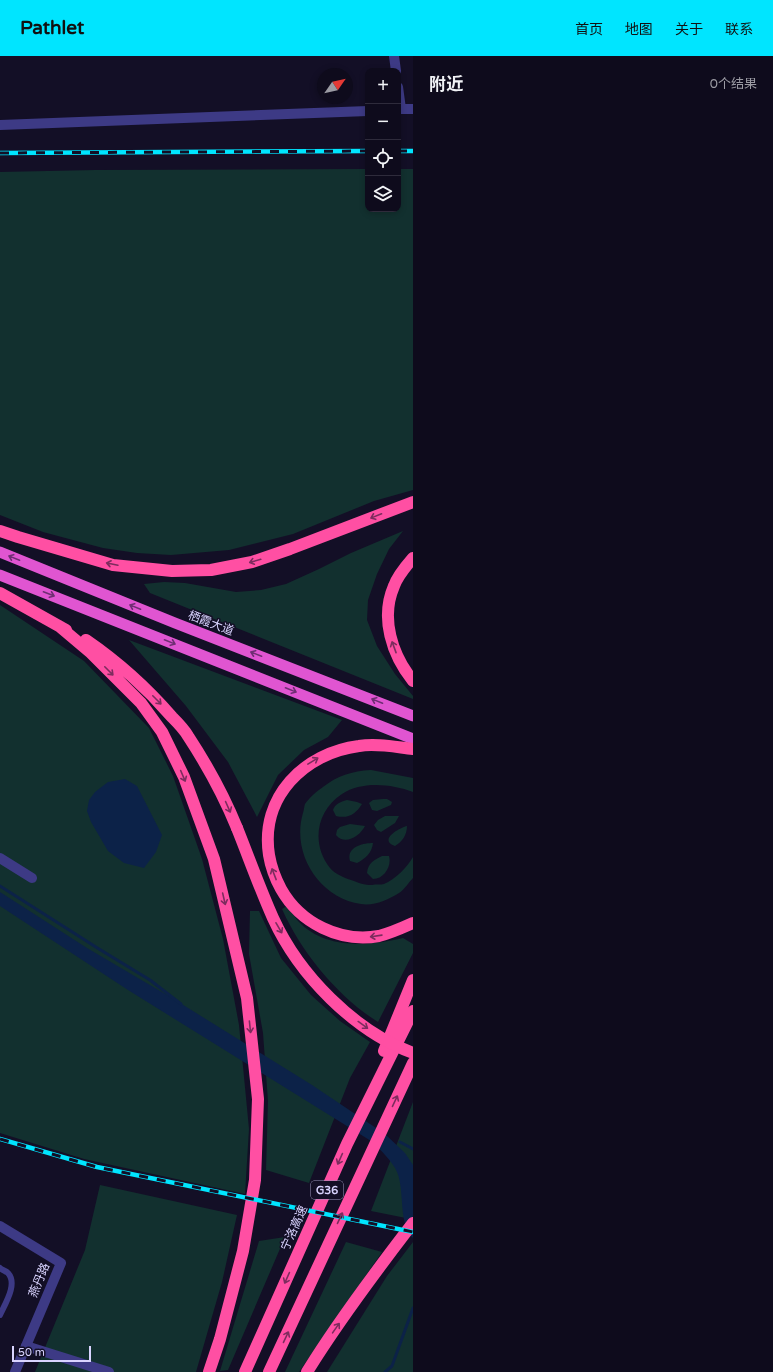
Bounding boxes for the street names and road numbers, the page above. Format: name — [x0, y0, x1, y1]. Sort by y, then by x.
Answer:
street label: 栖霞大道 — [186, 608, 236, 638]
road number: G36 — [311, 1181, 343, 1199]
street label: 宁洛高速 — [278, 1203, 310, 1253]
street label: 燕丹路 — [26, 1261, 52, 1299]

